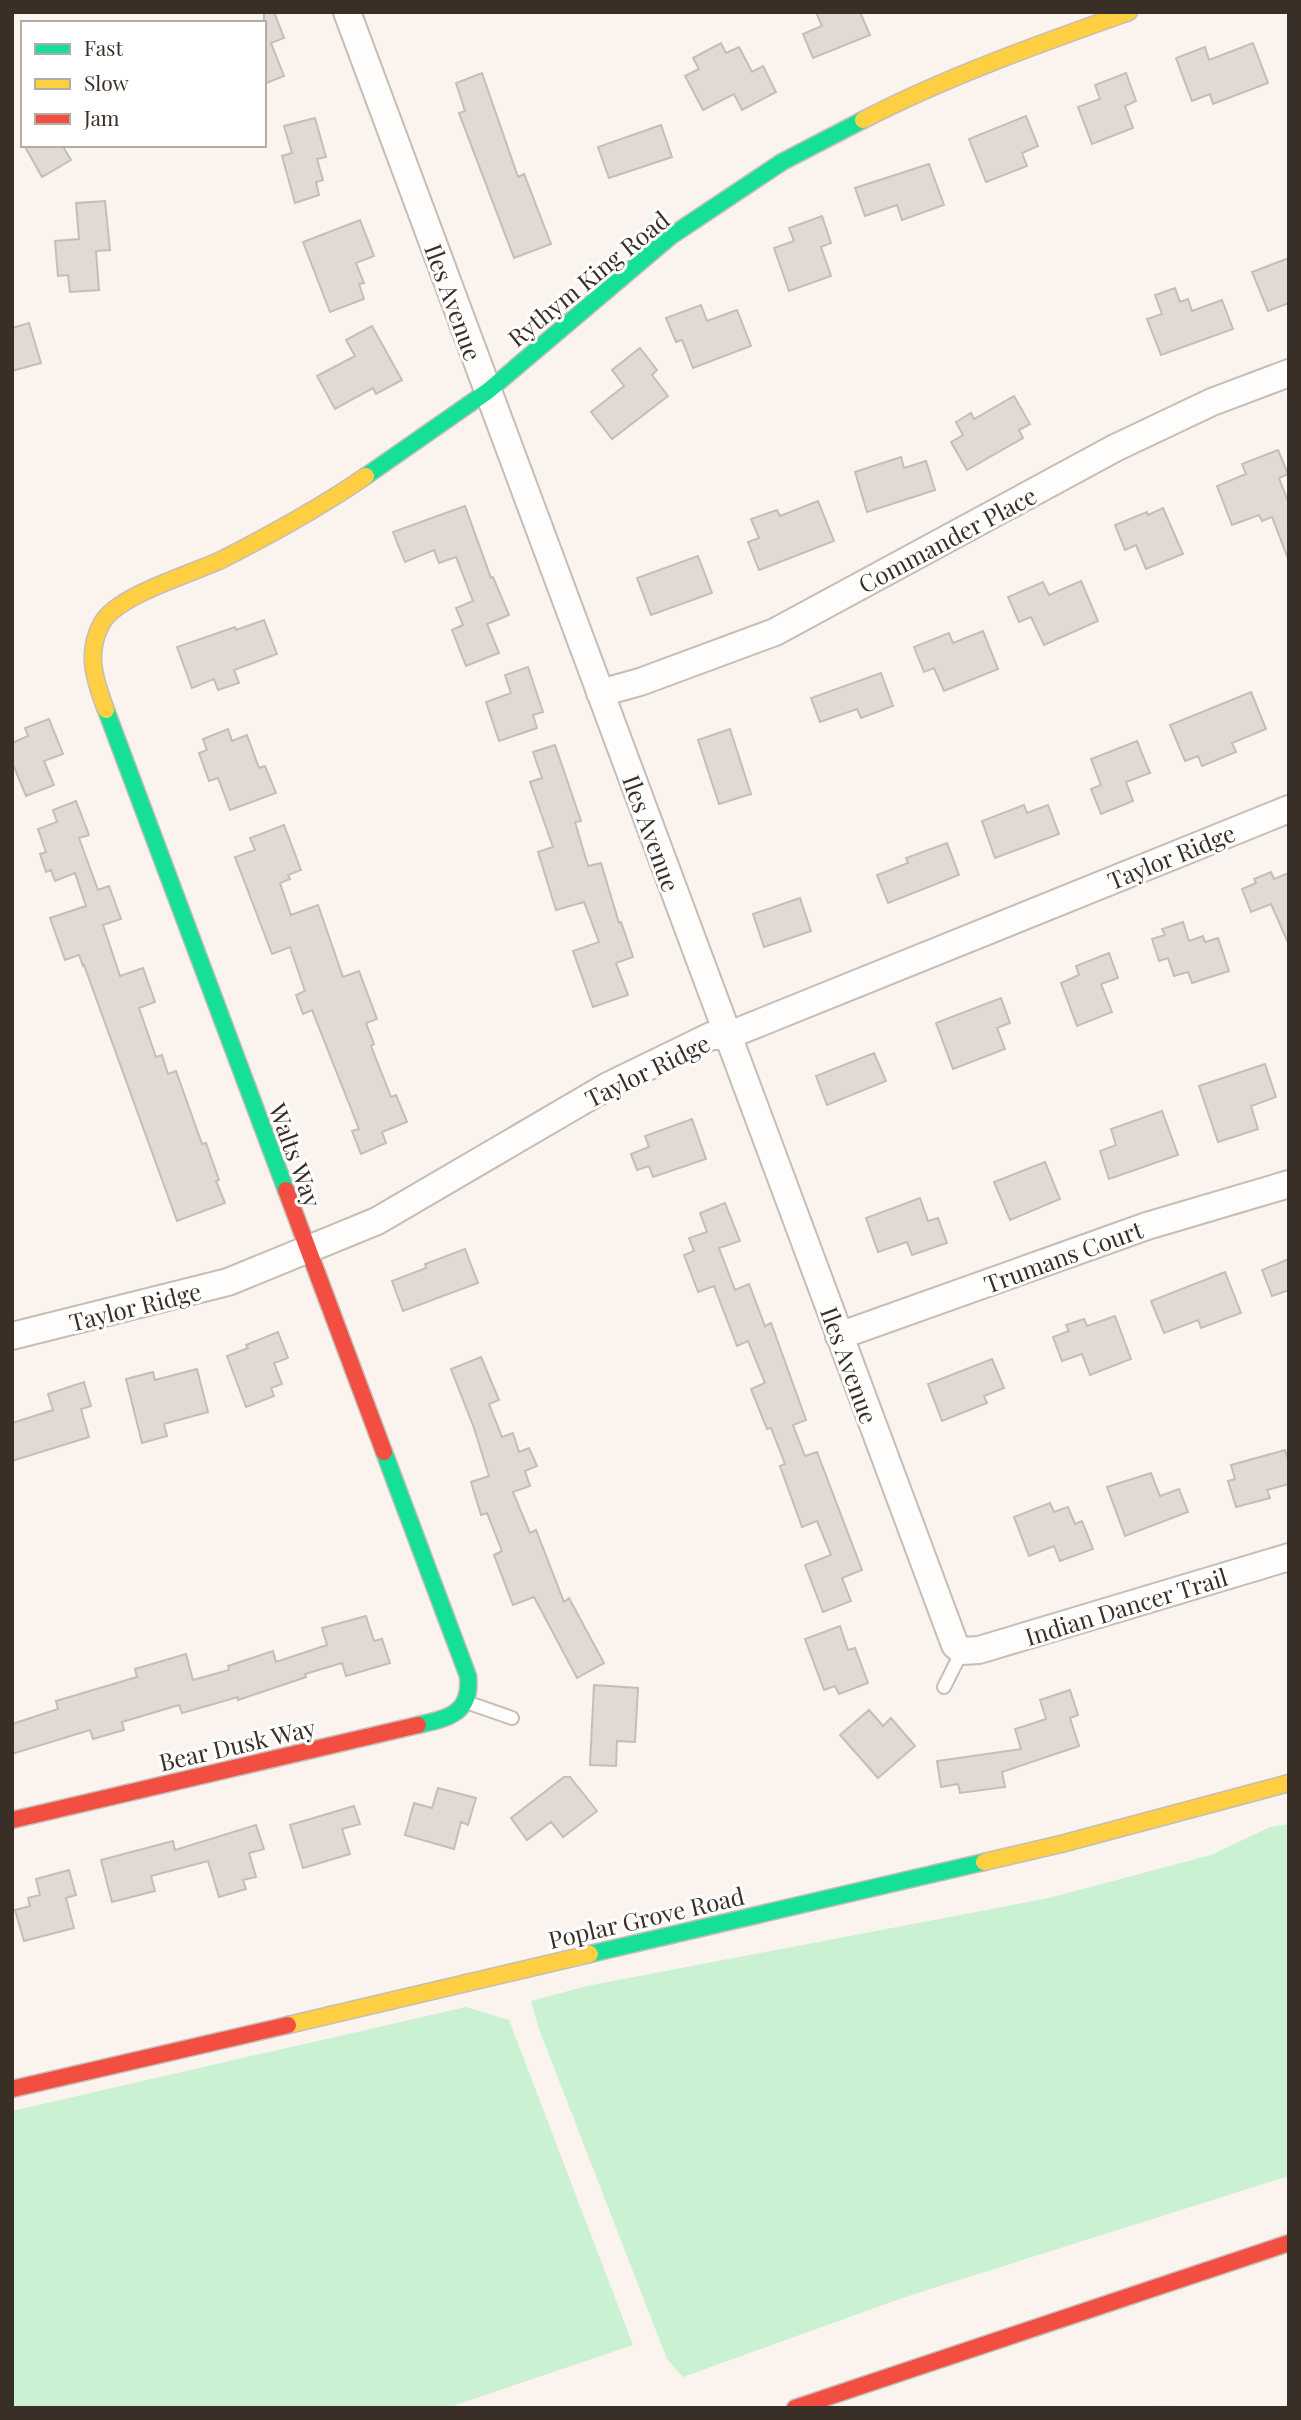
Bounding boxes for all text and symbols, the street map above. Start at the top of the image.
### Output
legend [21,21,266,147]
text: Fast [84,33,123,61]
text: Slow [84,68,129,96]
text: Jam [83,103,120,131]
street label: Rythym King Road [501,203,676,353]
street label: Iles Avenue [418,239,490,365]
street label: Commander Place [852,479,1042,599]
street label: Iles Avenue [616,770,688,896]
street label: Taylor Ridge [1102,816,1240,896]
street label: Taylor Ridge [579,1026,715,1114]
street label: Walts Way [262,1098,330,1211]
street label: Trumans Court [979,1212,1147,1300]
street label: Taylor Ridge [66,1274,204,1338]
street label: Iles Avenue [814,1302,886,1428]
street label: Indian Dancer Trail [1021,1560,1231,1652]
street label: Bear Dusk Way [156,1710,318,1778]
street label: Poplar Grove Road [545,1879,747,1955]

